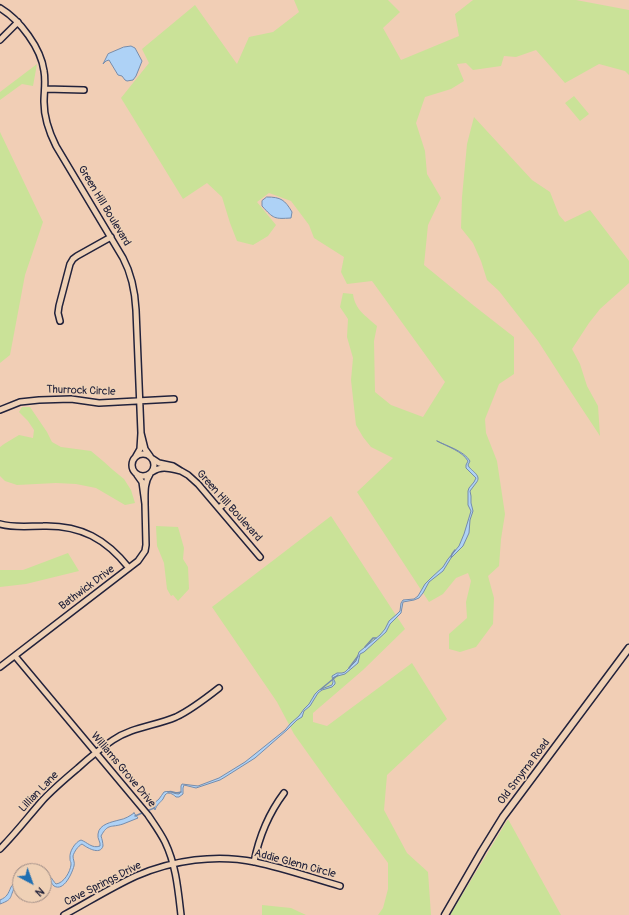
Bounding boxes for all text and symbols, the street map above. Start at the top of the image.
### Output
street label: Green Hill Boulevard [75,163,133,249]
street label: Thurrock Circle [46,383,116,399]
street label: Green Hill Boulevard [193,468,265,544]
street label: Bathwick Drive [57,563,117,613]
street label: Williams Grove Drive [88,730,158,810]
street label: Old Smyrna Road [495,737,553,807]
street label: Lillian Lane [16,769,62,815]
street label: Addie Glenn Circle [253,847,337,881]
street label: Cave Springs Drive [62,859,144,909]
north arrow [12,863,52,903]
text: N [32,884,47,899]

